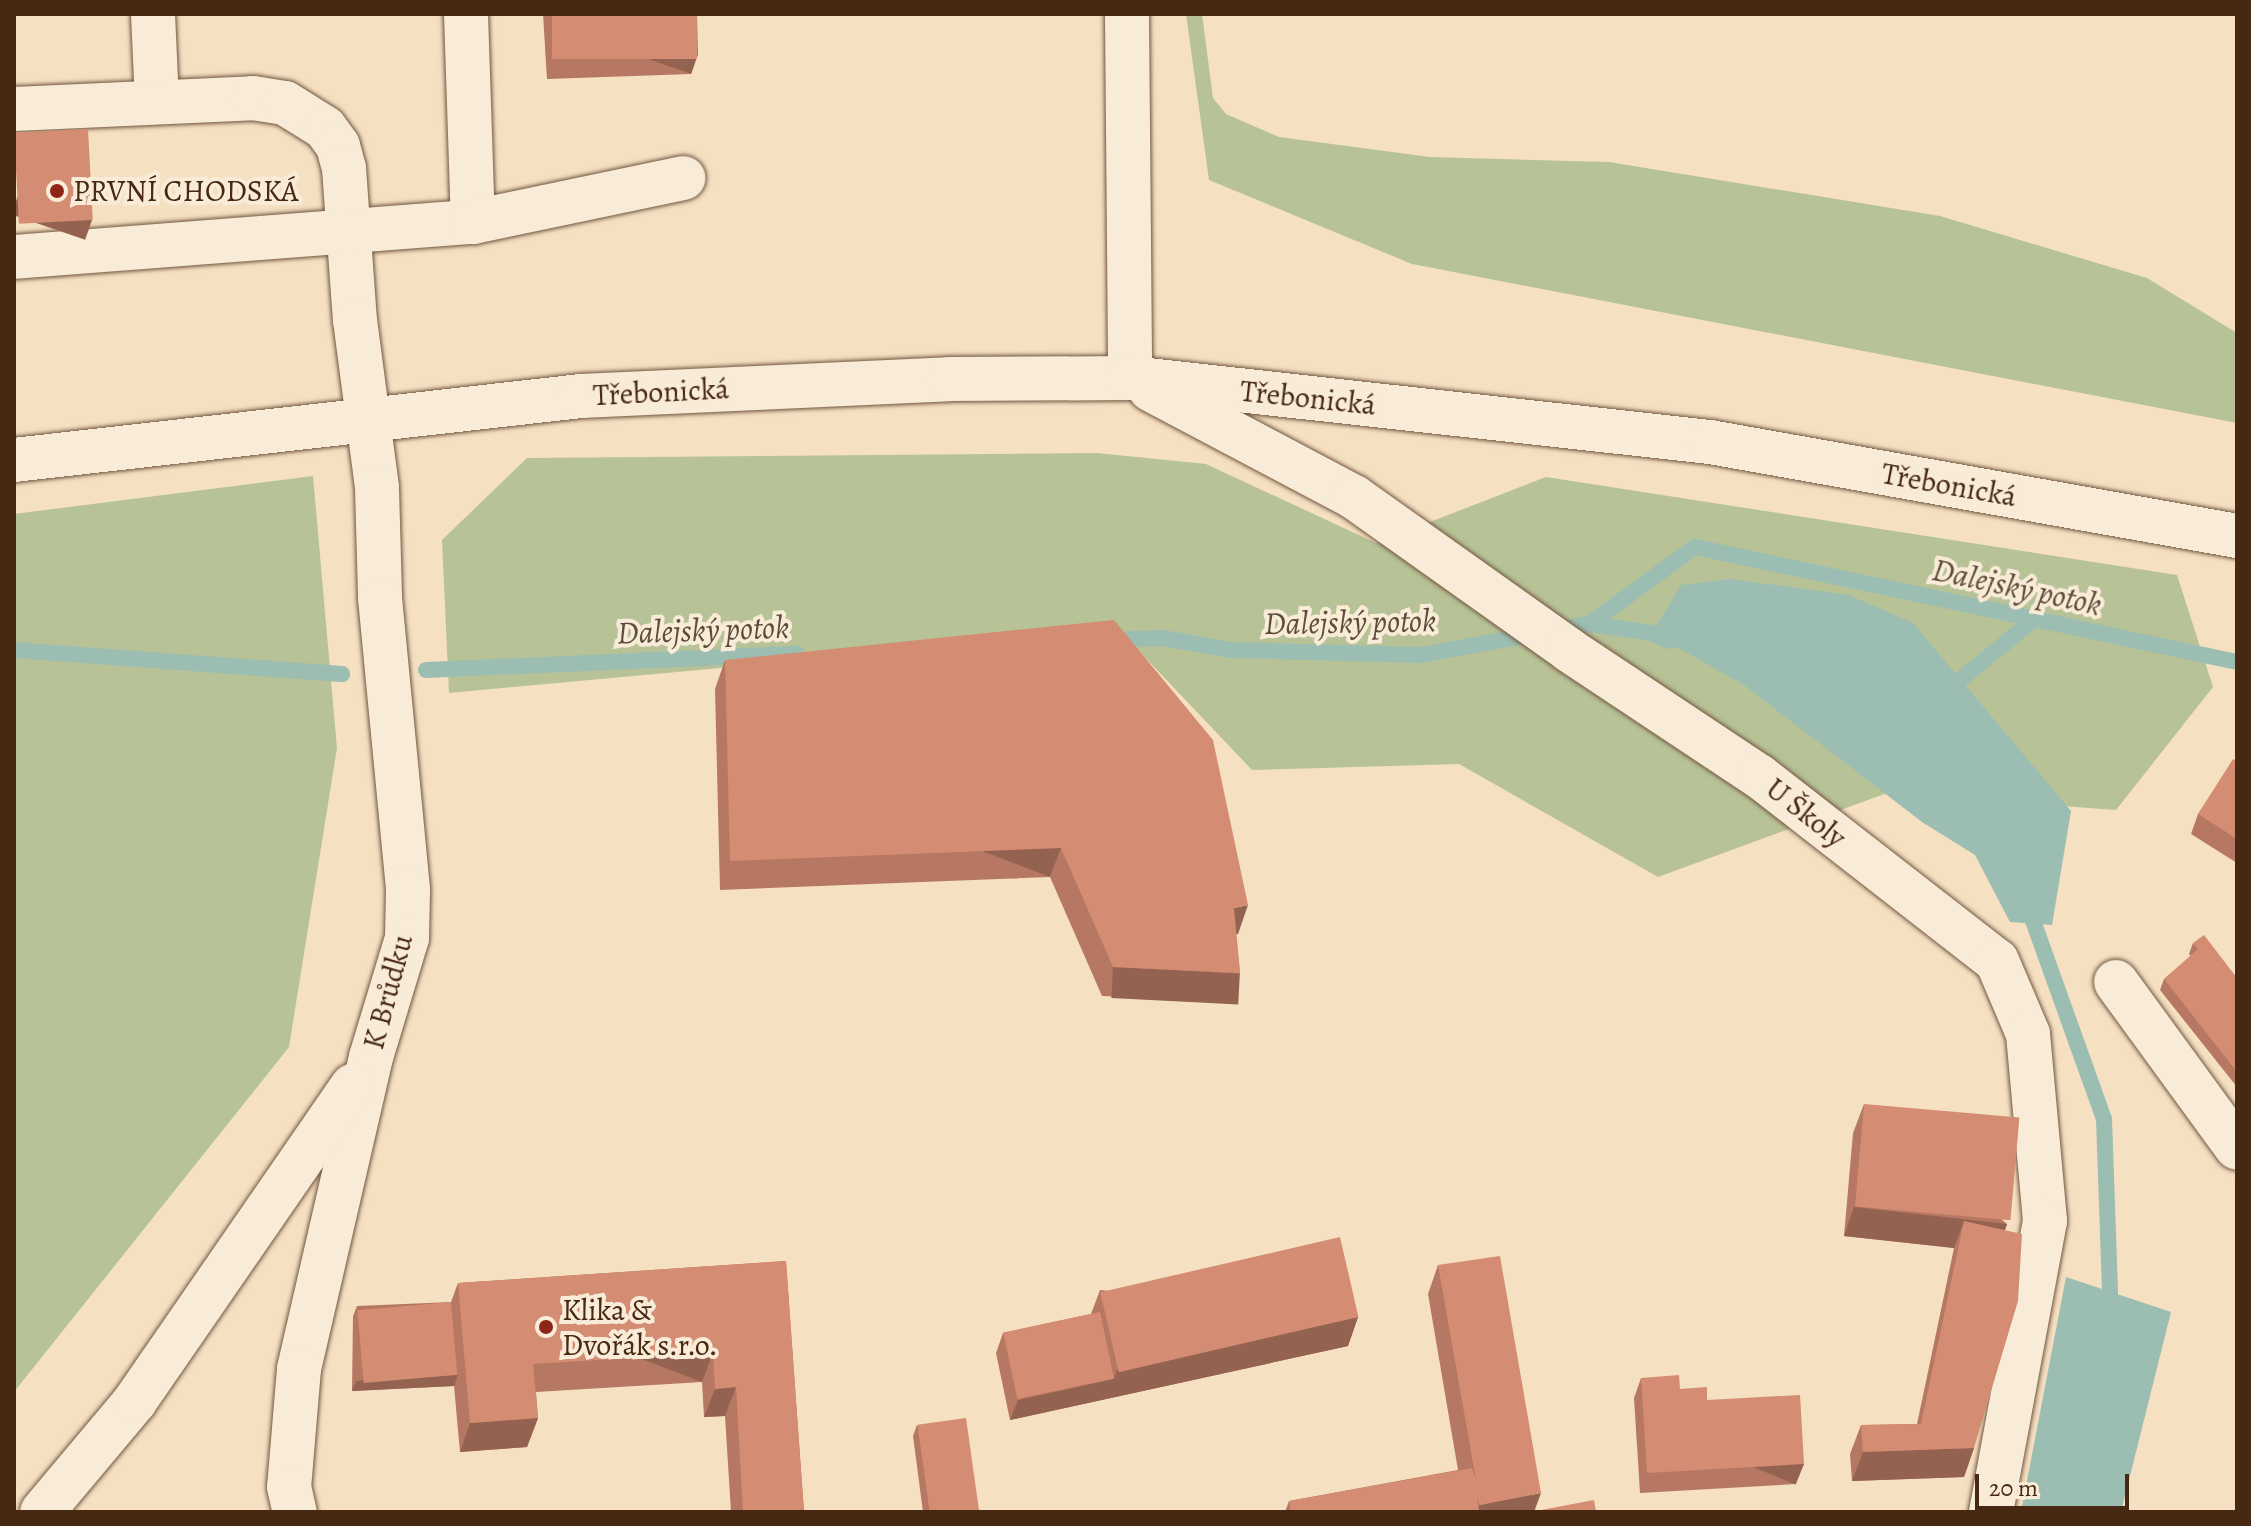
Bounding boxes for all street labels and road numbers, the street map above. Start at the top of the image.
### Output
street label: Třebonická [592,370,730,414]
street label: Třebonická [1238,373,1378,423]
street label: Třebonická [1879,455,2019,515]
street label: U Školy [1759,771,1853,855]
street label: K Brůdku [355,931,421,1053]

